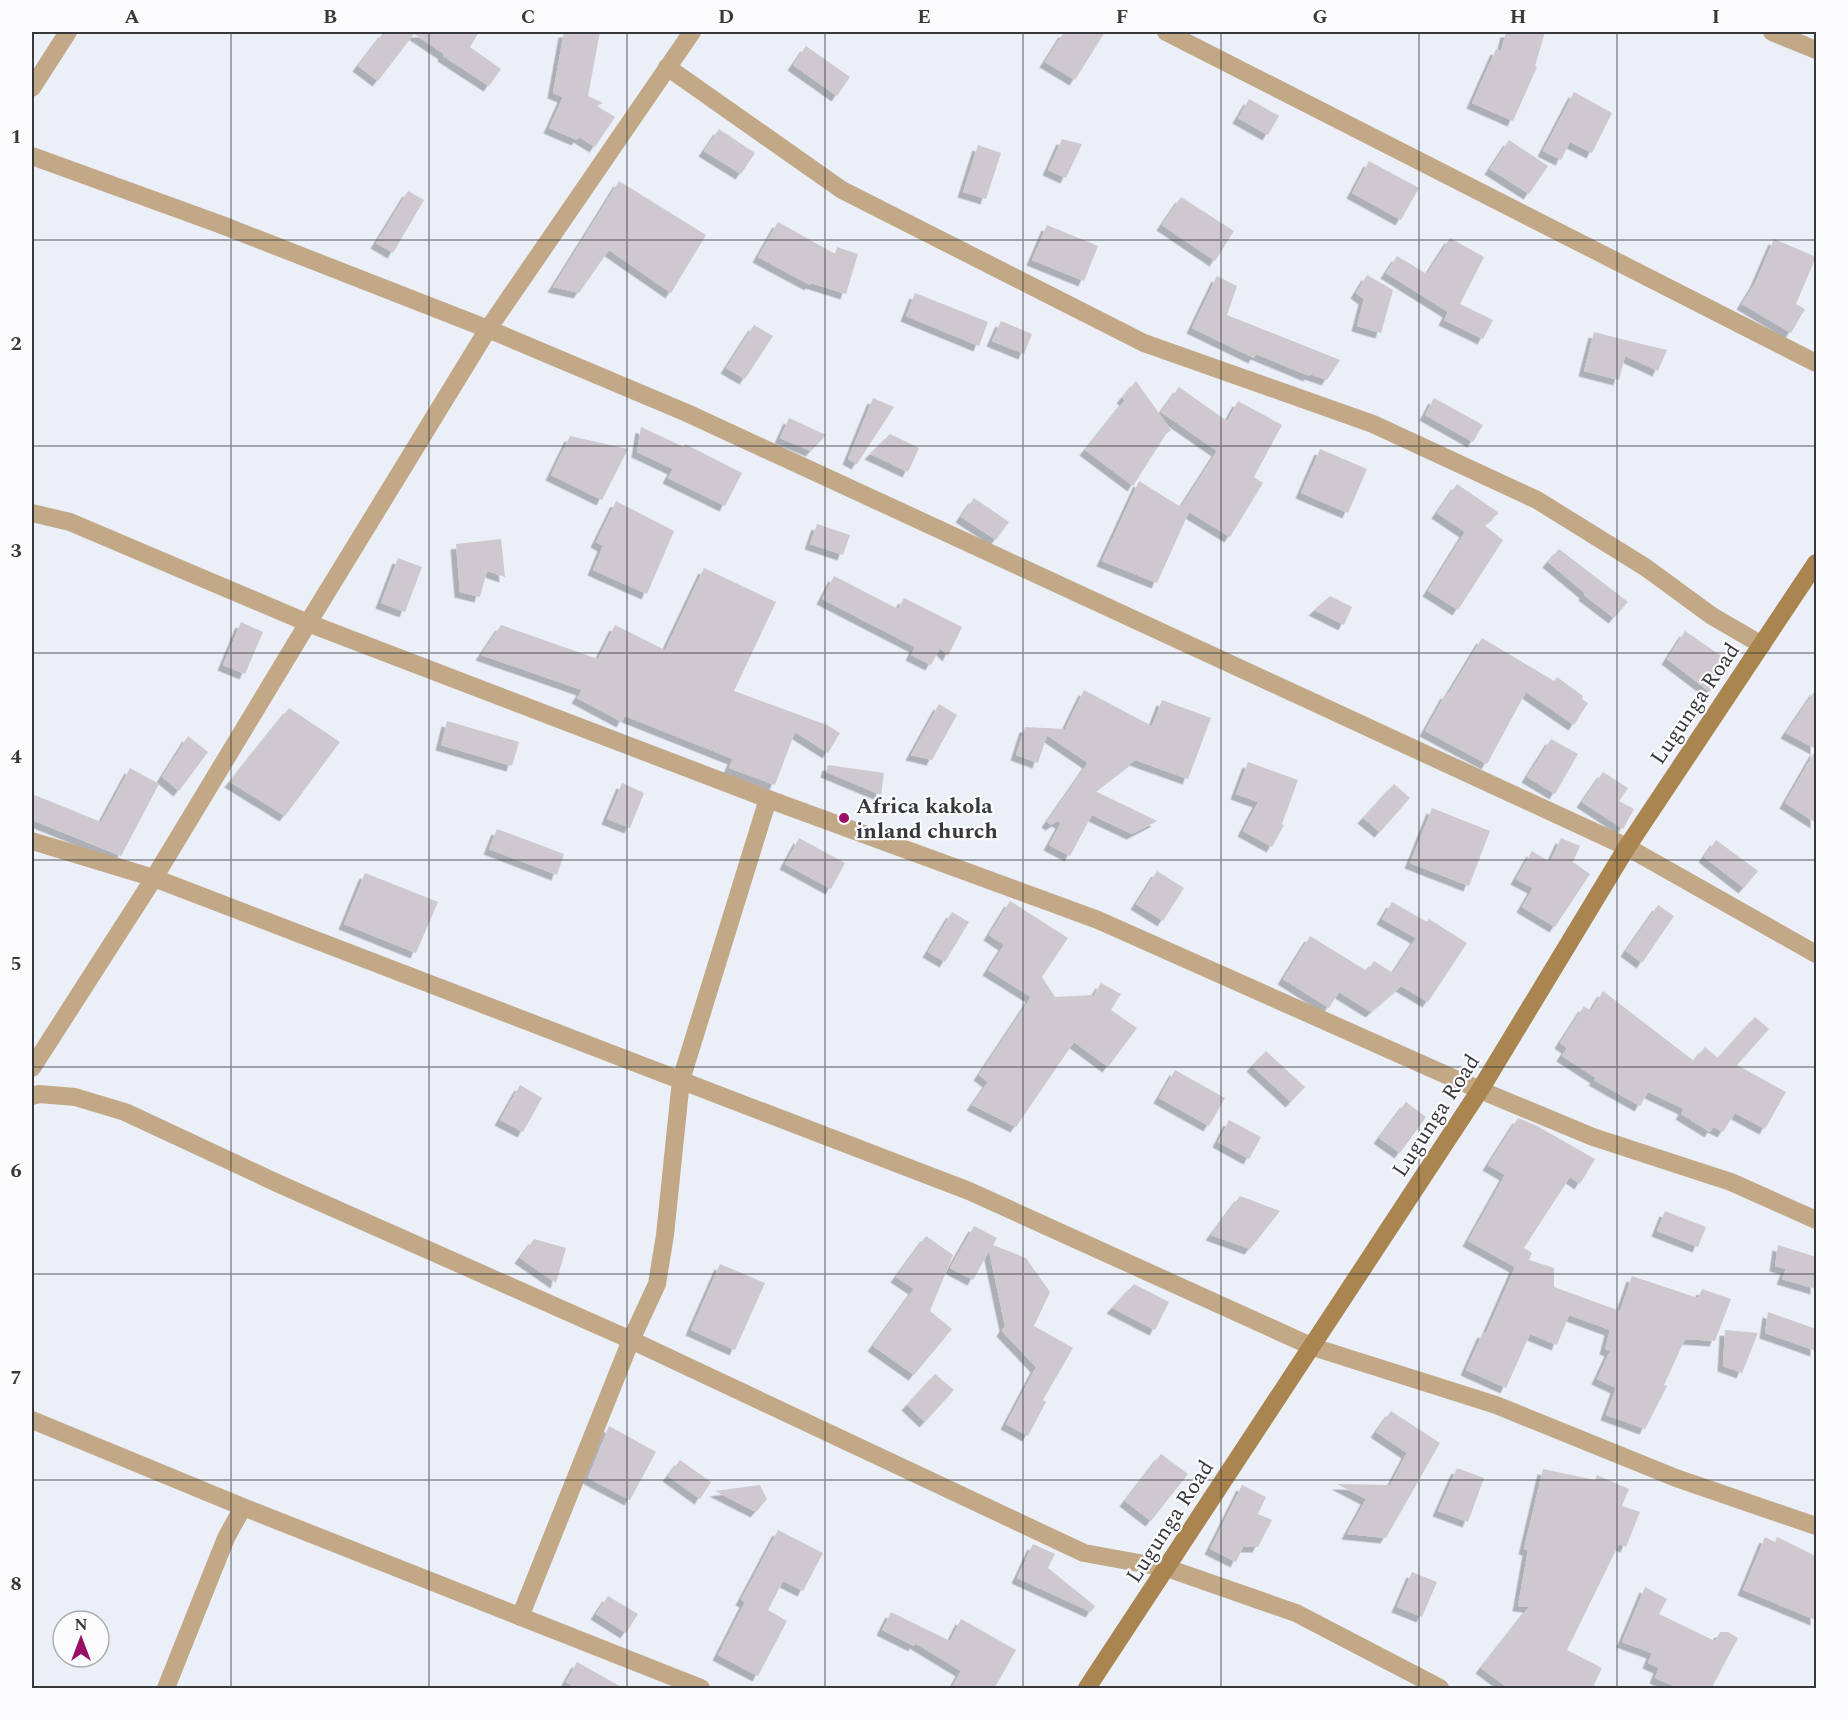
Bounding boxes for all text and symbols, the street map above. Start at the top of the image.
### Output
text: A [124,2,140,32]
text: B [323,2,337,32]
text: C [521,2,535,32]
text: D [718,2,734,32]
text: E [917,2,931,32]
text: F [1116,2,1128,32]
text: G [1312,2,1328,32]
text: H [1510,2,1526,32]
text: I [1712,2,1720,32]
text: 1 [10,122,22,152]
text: 2 [10,329,22,359]
text: 3 [10,536,22,566]
street label: Lugunga Road [1642,636,1748,771]
text: 4 [10,742,22,772]
place label: Africa kakola inland church [856,790,998,848]
marker: Africa kakola inland church [837,811,851,825]
text: 5 [10,949,22,979]
street label: Lugunga Road [1384,1048,1488,1184]
text: 6 [10,1156,22,1186]
text: 7 [10,1363,22,1393]
street label: Lugunga Road [1118,1454,1222,1590]
text: 8 [10,1569,22,1599]
north arrow [51,1609,111,1669]
text: N [74,1613,88,1637]

